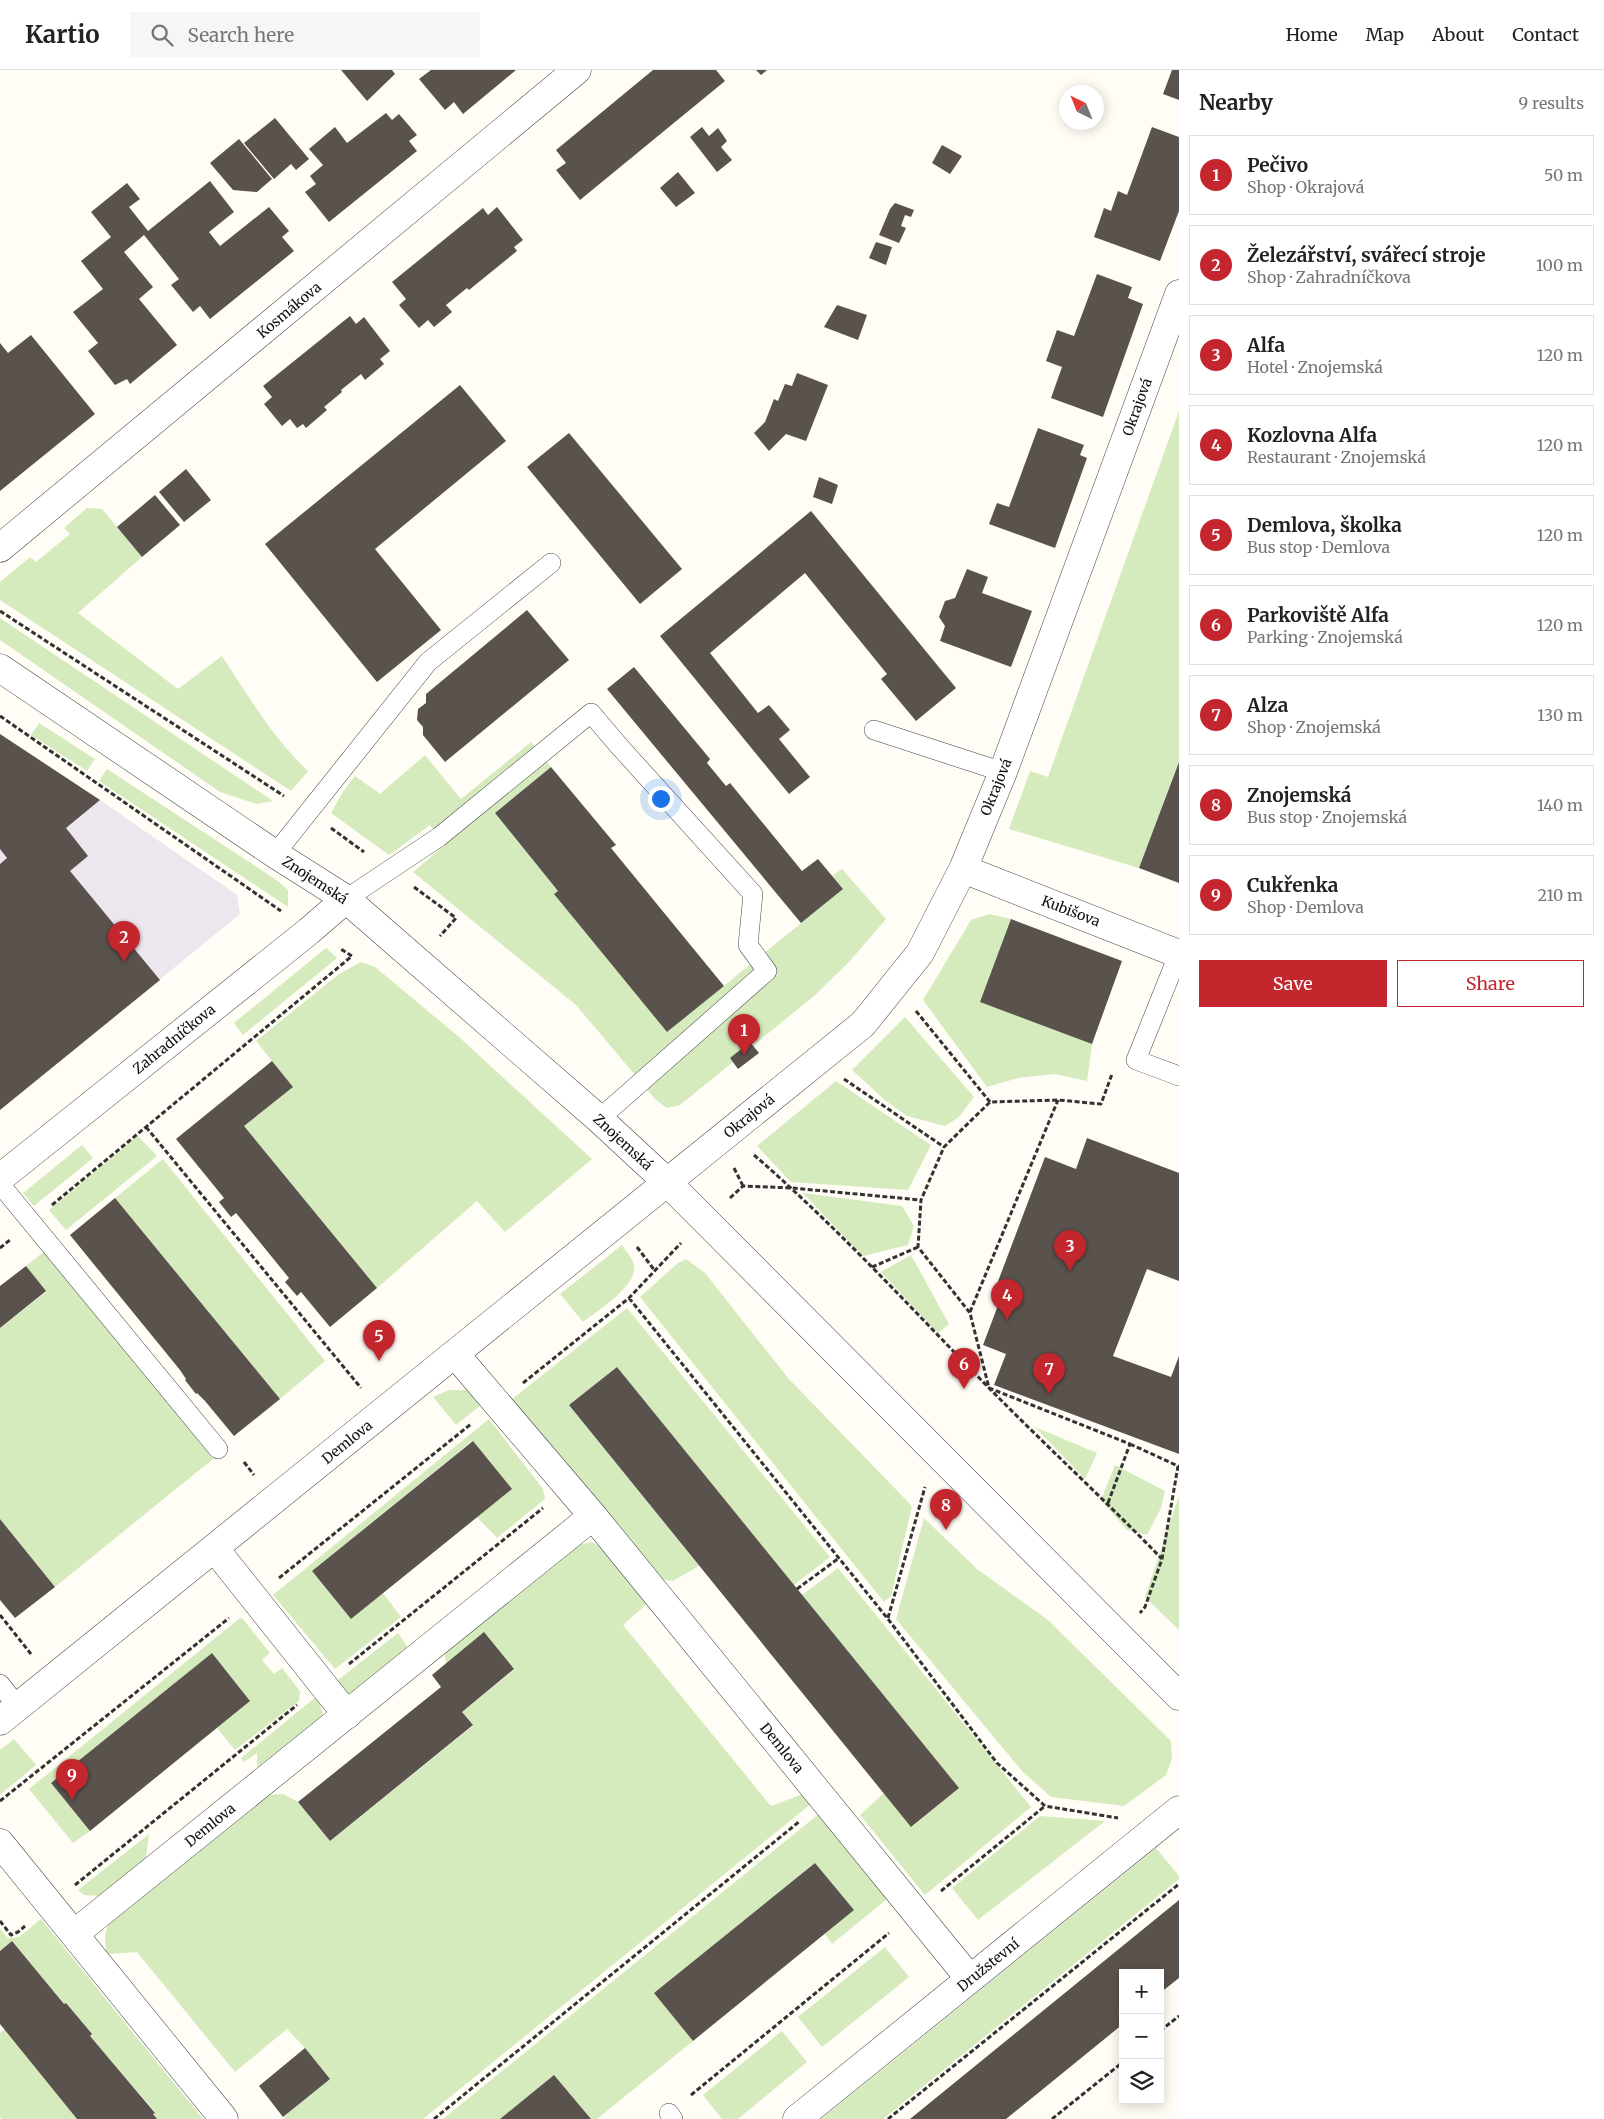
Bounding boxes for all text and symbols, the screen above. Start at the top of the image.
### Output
search box [130,12,480,57]
text: Kartio [25,19,100,50]
icon: search [148,21,176,49]
text: Search here [188,23,294,47]
text: Home [1286,23,1338,46]
text: Map [1366,23,1404,46]
text: About [1432,23,1484,46]
text: Contact [1512,23,1579,46]
north arrow [1059,85,1104,130]
text: Nearby [1199,89,1273,116]
text: 9 results [1519,93,1584,113]
text: Pečivo [1247,153,1308,177]
text: 1 [1212,165,1220,185]
text: 50 m [1544,165,1583,185]
text: Shop · Okrajová [1247,177,1364,197]
text: Železářství, svářecí stroje [1247,243,1486,267]
text: 2 [1211,255,1221,275]
text: 100 m [1536,255,1583,275]
text: Shop · Zahradníčkova [1247,267,1411,287]
street label: Kosmákova [253,278,325,342]
text: Alfa [1247,333,1285,357]
text: 3 [1211,345,1221,365]
text: 120 m [1537,345,1583,365]
text: Hotel · Znojemská [1247,357,1383,377]
street label: Okrajová [1118,375,1156,438]
text: Kozlovna Alfa [1247,423,1377,447]
text: 4 [1211,435,1221,455]
text: 120 m [1537,435,1583,455]
text: Restaurant · Znojemská [1247,447,1426,467]
text: Demlova, školka [1247,513,1402,537]
text: 5 [1211,525,1221,545]
text: 120 m [1537,525,1583,545]
text: Bus stop · Demlova [1247,537,1390,557]
text: Parkoviště Alfa [1247,603,1389,627]
text: 6 [1211,615,1221,635]
text: 120 m [1537,615,1583,635]
text: Parking · Znojemská [1247,627,1403,647]
text: Alza [1247,693,1288,717]
text: 7 [1211,705,1221,725]
text: 130 m [1537,705,1583,725]
text: Shop · Znojemská [1247,717,1381,737]
street label: Okrajová [976,755,1016,818]
text: Znojemská [1247,783,1351,807]
your location [648,786,674,812]
text: 8 [1211,795,1221,815]
text: 140 m [1537,795,1583,815]
text: Bus stop · Znojemská [1247,807,1407,827]
street label: Znojemská [279,852,352,908]
text: Cukřenka [1247,873,1338,897]
text: 9 [1211,885,1221,905]
text: 210 m [1538,885,1583,905]
street label: Kubišova [1039,892,1103,931]
text: Shop · Demlova [1247,897,1364,917]
pin: 2 [108,921,140,962]
button: Save [1199,960,1387,1007]
button: Share [1397,960,1584,1007]
street label: Zahradníčkova [129,1000,219,1078]
pin: 1 [728,1014,760,1055]
street label: Okrajová [720,1090,778,1142]
street label: Znojemská [590,1110,657,1174]
pin: 3 [1054,1230,1086,1271]
pin: 4 [991,1279,1023,1320]
pin: 5 [363,1320,395,1361]
pin: 6 [948,1348,980,1389]
pin: 7 [1033,1353,1065,1394]
street label: Demlova [318,1416,376,1468]
pin: 8 [930,1489,962,1530]
street label: Demlova [756,1719,808,1777]
pin: 9 [56,1759,88,1800]
street label: Demlova [181,1799,239,1851]
street label: Družstevní [953,1934,1023,1996]
map controls [1119,1969,1164,2104]
button: + [1119,1969,1164,2014]
button: − [1119,2014,1164,2059]
button: layers [1119,2059,1164,2104]

